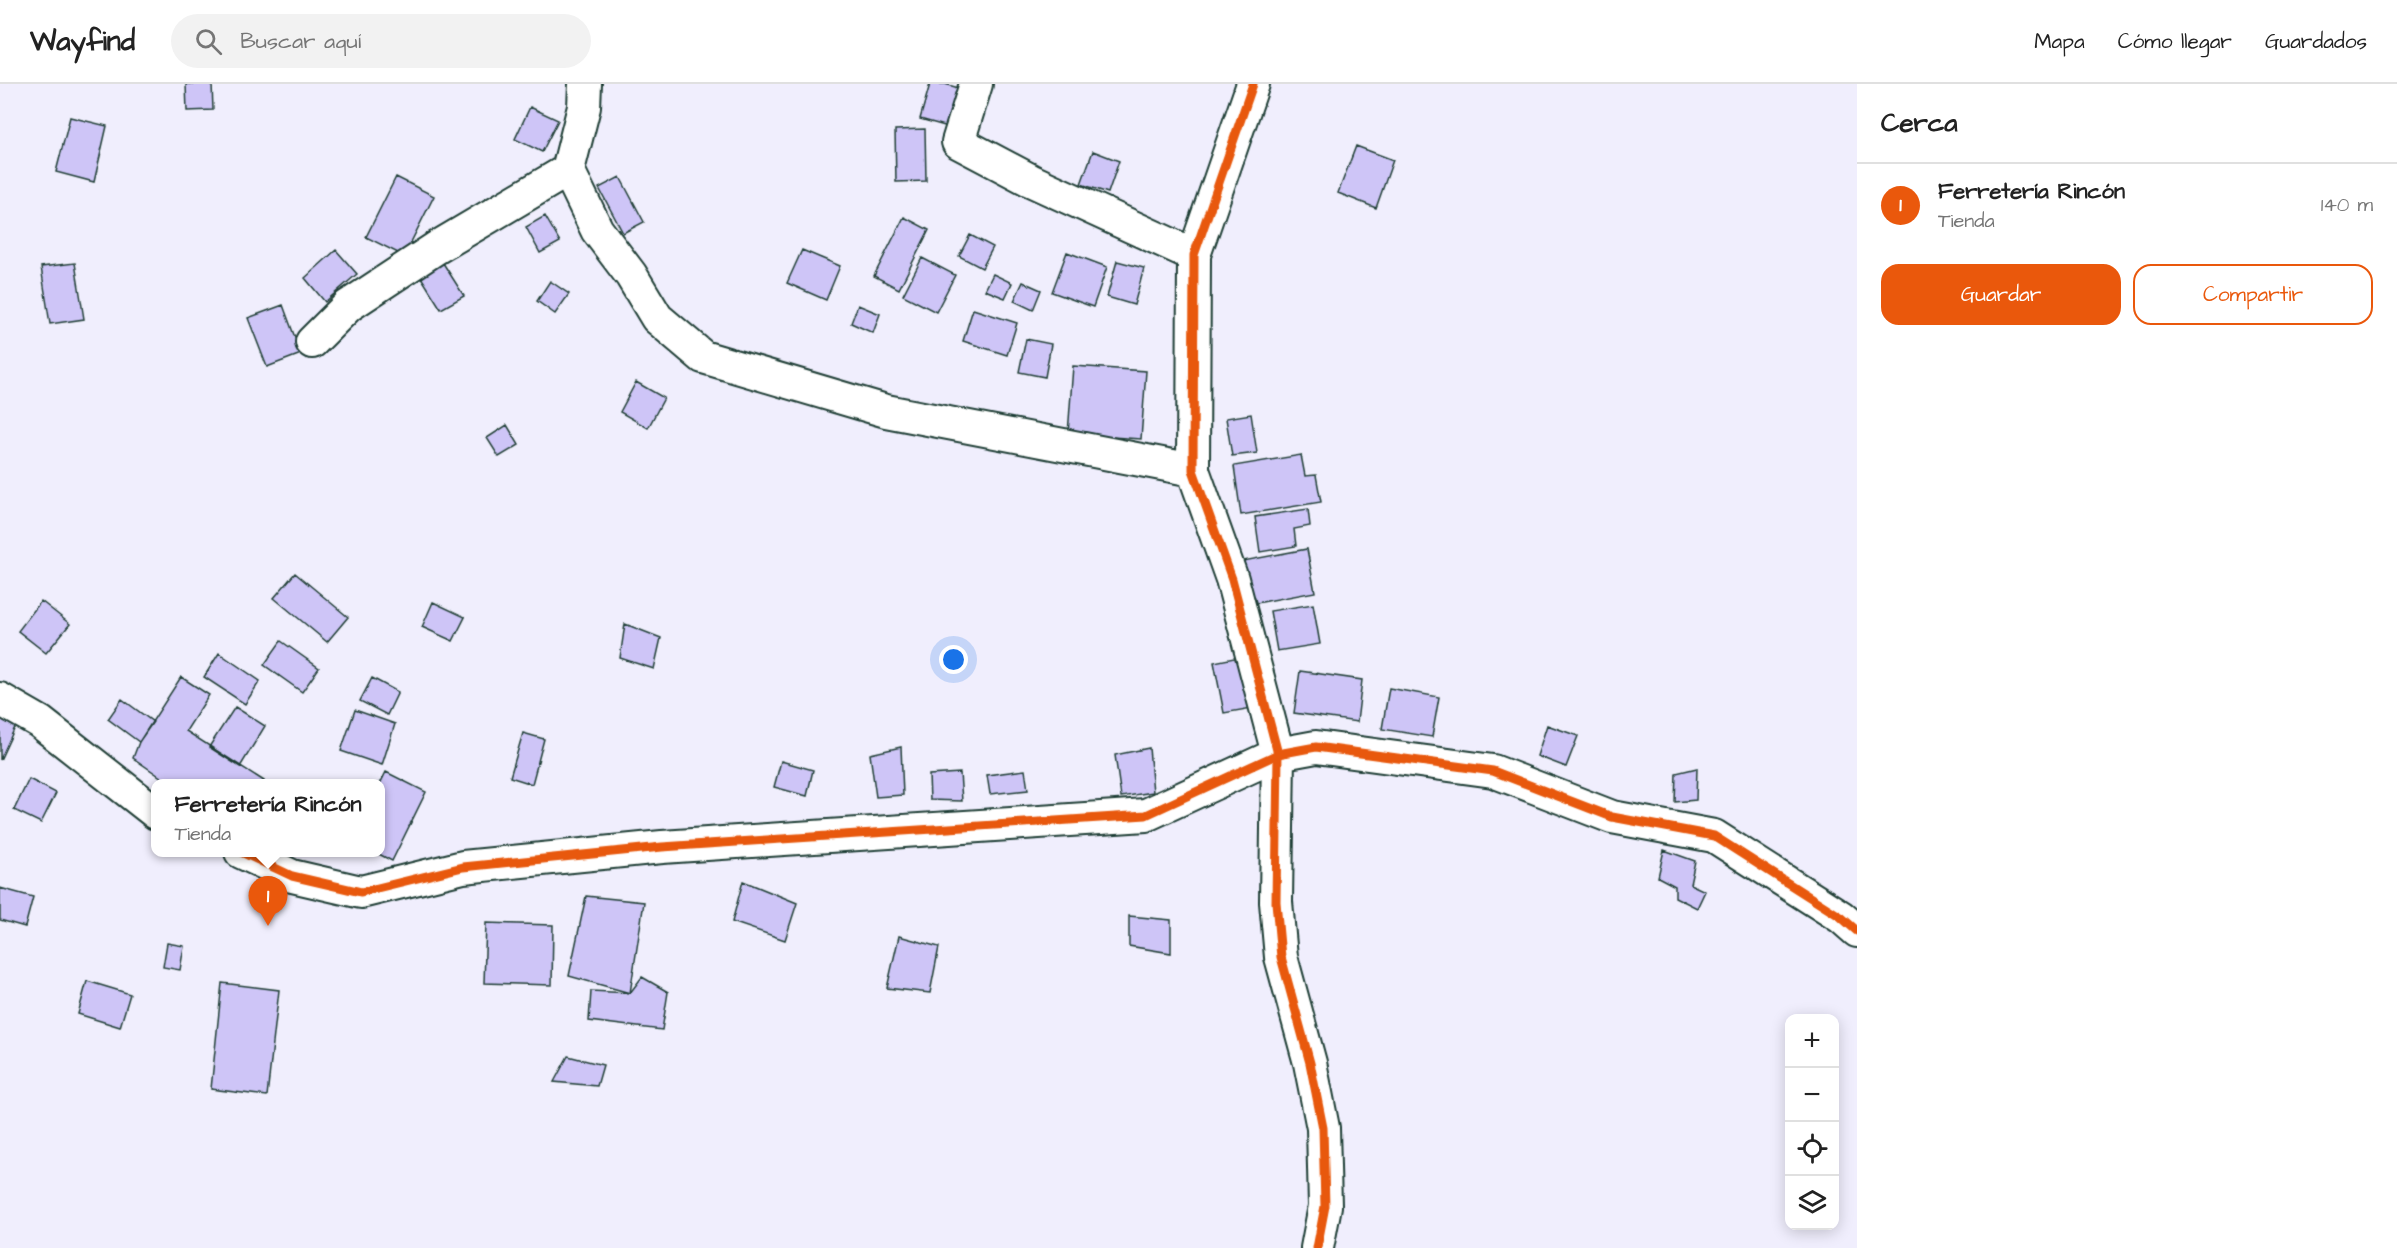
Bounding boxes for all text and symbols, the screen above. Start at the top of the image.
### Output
search box [171,14,591,68]
text: Wayfind [30,22,135,61]
icon: search [192,25,225,58]
text: Buscar aquí [240,26,361,57]
text: Mapa [2034,27,2085,56]
text: Cómo llegar [2118,27,2232,56]
text: Guardados [2265,27,2367,56]
text: Cerca [1881,105,1958,141]
text: Ferretería Rincón [1938,176,2125,207]
text: 1 [1899,191,1902,219]
text: 140 m [2321,191,2373,219]
text: Tienda [1938,207,1995,235]
button: Guardar [1881,264,2121,325]
button: Compartir [2133,264,2373,325]
your location [939,645,968,674]
popup [151,779,385,857]
text: Ferretería Rincón [175,789,361,820]
text: Tienda [175,820,231,848]
pin: 1 [248,876,288,926]
map controls [1785,1014,1839,1230]
button: + [1785,1014,1839,1068]
button: − [1785,1068,1839,1122]
button: locate [1785,1122,1839,1176]
button: layers [1785,1176,1839,1230]

